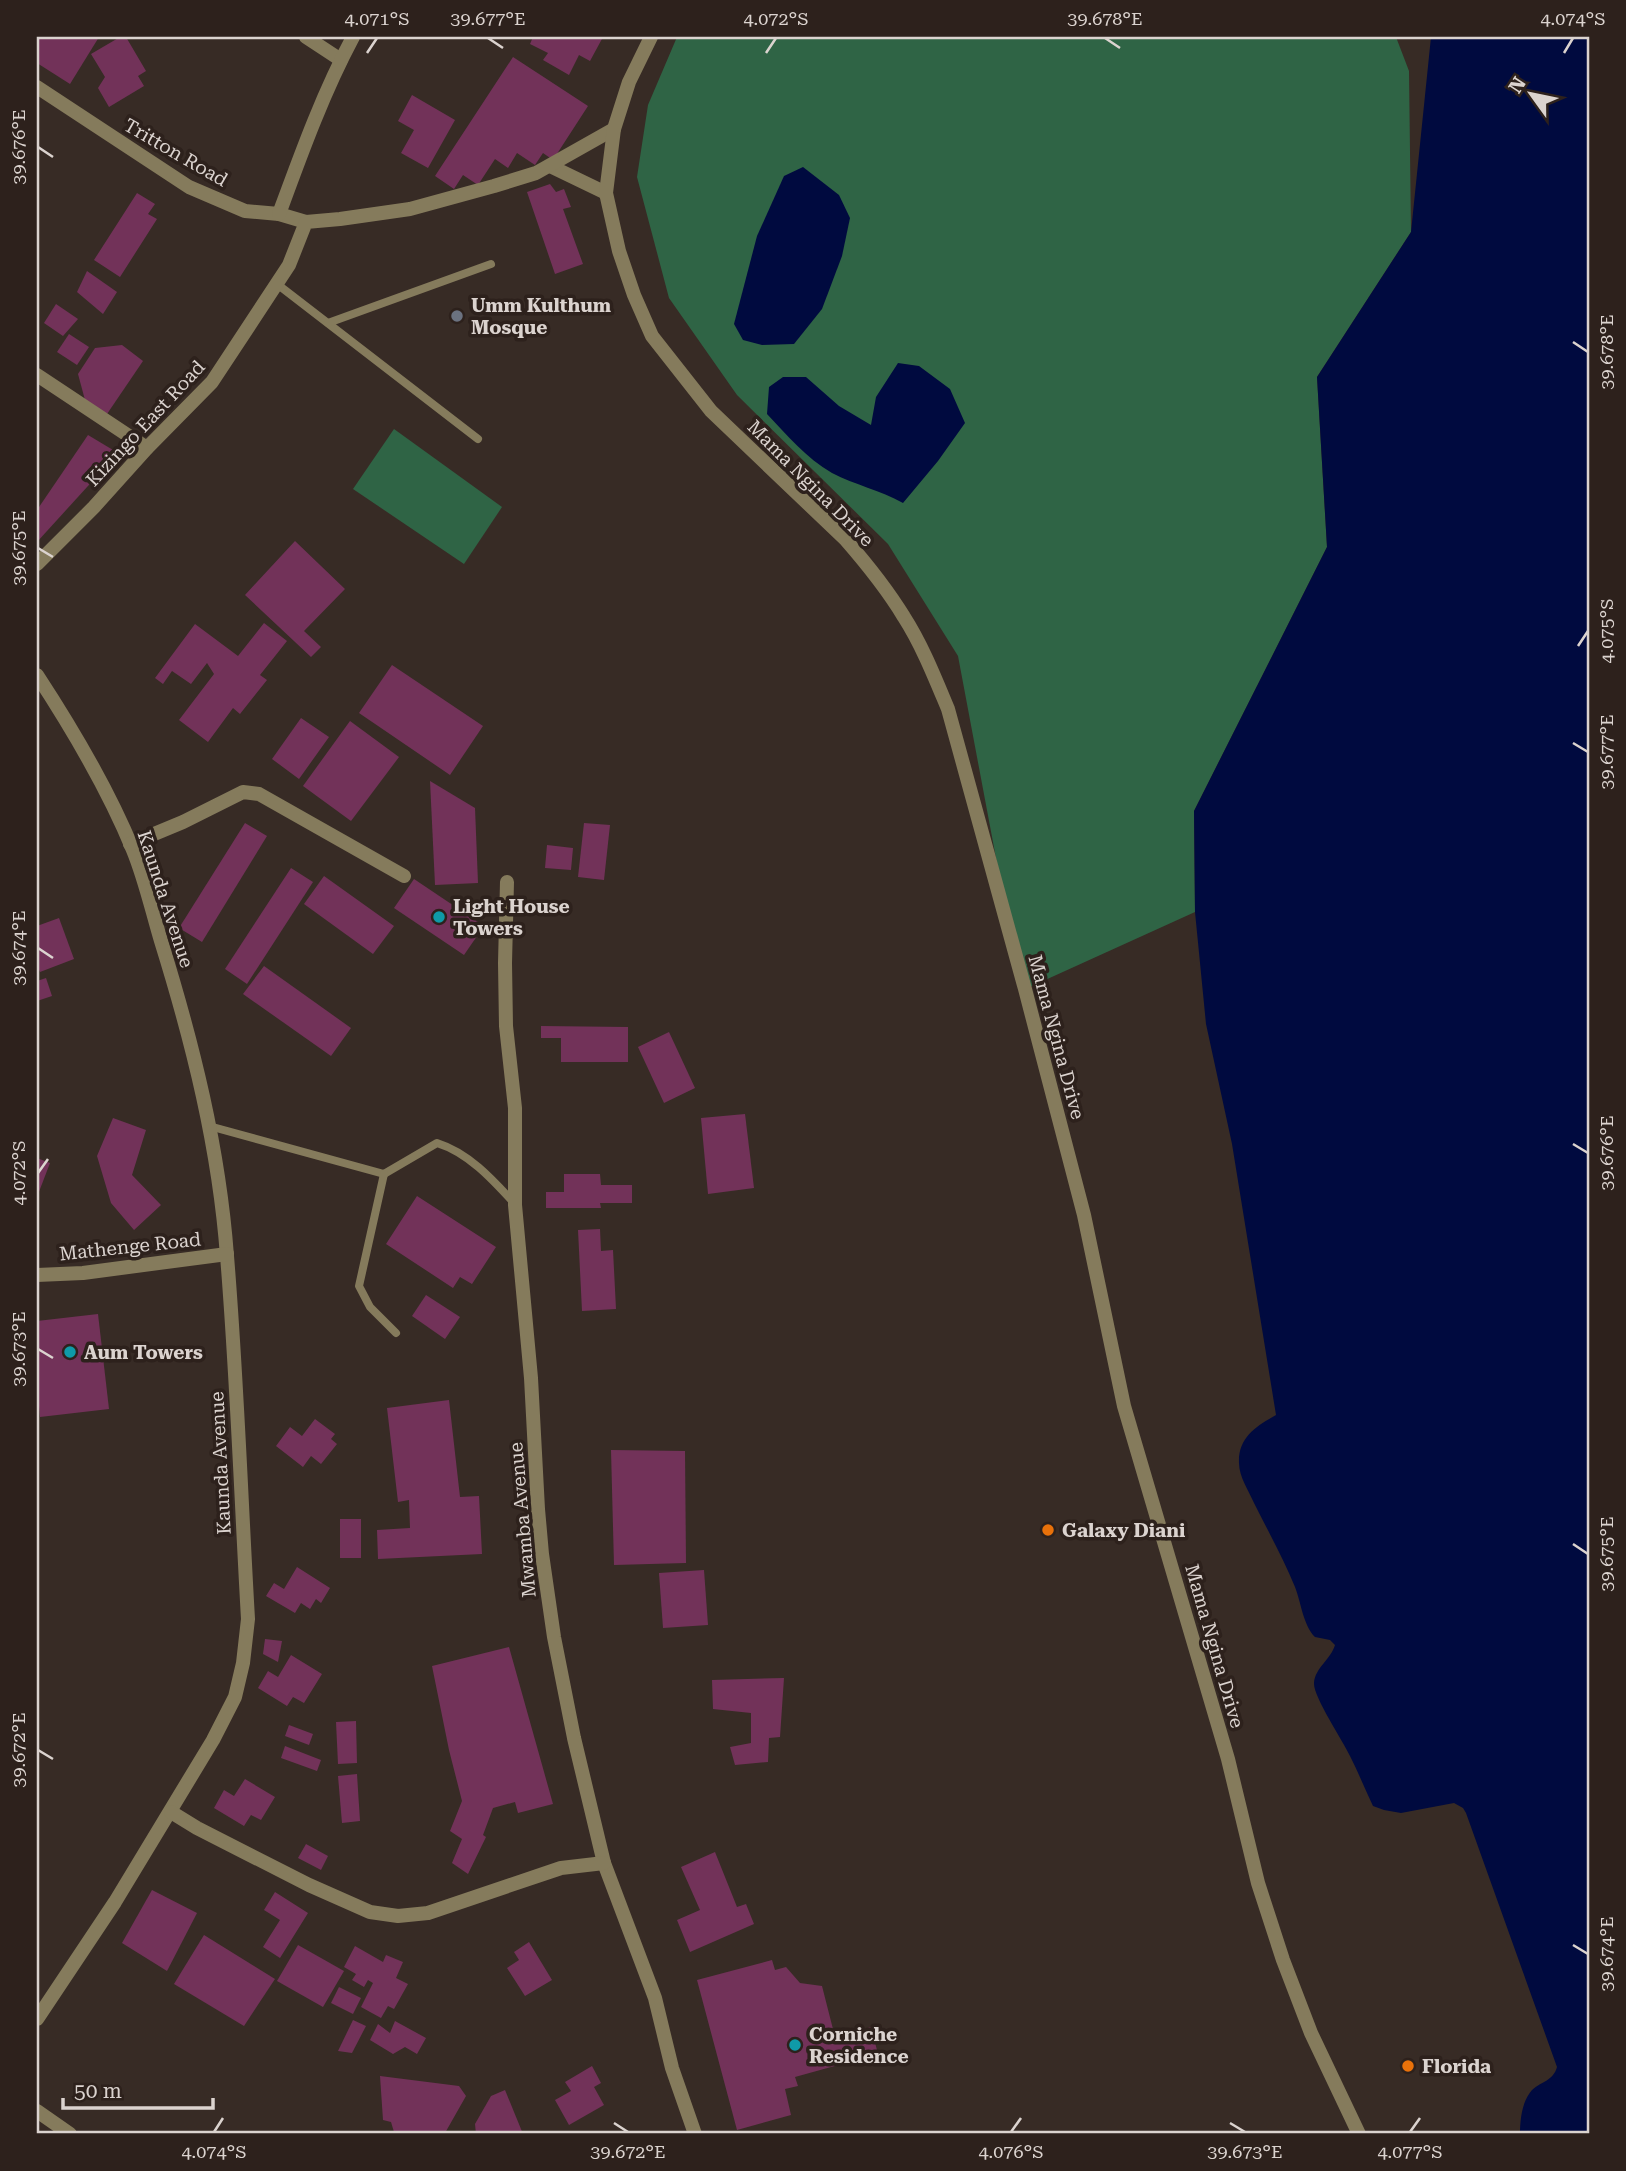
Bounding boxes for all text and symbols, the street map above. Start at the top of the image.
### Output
text: 4.071°S [345,8,409,29]
text: 39.677°E [450,8,526,29]
text: 4.072°S [744,8,808,29]
text: 39.678°E [1067,8,1143,29]
text: 4.074°S [1541,8,1605,29]
north arrow [1496,60,1566,130]
text: N [1504,72,1531,97]
text: 39.676°E [8,109,29,185]
street label: Tritton Road [120,113,232,191]
place label: Umm Kulthum Mosque [471,294,612,339]
marker: Umm Kulthum Mosque [449,308,465,324]
text: 39.678°E [1596,314,1617,390]
street label: Kizingo East Road [81,355,210,491]
street label: Mama Ngina Drive [743,415,879,551]
text: 39.675°E [8,510,29,586]
text: 4.075°S [1596,599,1617,663]
text: 39.677°E [1596,714,1617,790]
street label: Kaunda Avenue [132,827,199,971]
place label: Light House Towers [453,895,570,940]
marker: Light House Towers [431,909,447,925]
text: 39.674°E [8,910,29,986]
street label: Mama Ngina Drive [1023,952,1090,1122]
text: 39.676°E [1596,1115,1617,1191]
text: 4.072°S [8,1141,29,1205]
street label: Mathenge Road [58,1228,202,1265]
text: 39.673°E [8,1311,29,1387]
place label: Aum Towers [84,1341,203,1364]
marker: Aum Towers [62,1344,78,1360]
street label: Kaunda Avenue [205,1391,236,1535]
street label: Mwamba Avenue [504,1441,541,1599]
text: 39.675°E [1596,1516,1617,1592]
place label: Galaxy Diani [1062,1519,1185,1542]
marker: Galaxy Diani [1040,1522,1056,1538]
street label: Mama Ngina Drive [1180,1562,1249,1731]
text: 39.672°E [8,1712,29,1788]
text: 39.674°E [1596,1916,1617,1992]
place label: Corniche Residence [809,2023,909,2068]
marker: Corniche Residence [787,2037,803,2053]
place label: Florida [1422,2055,1491,2078]
marker: Florida [1400,2058,1416,2074]
scale bar [63,2066,214,2110]
text: 50 m [74,2079,122,2103]
text: 4.074°S [182,2141,246,2162]
text: 39.672°E [590,2141,666,2162]
text: 4.076°S [979,2141,1043,2162]
text: 39.673°E [1207,2141,1283,2162]
text: 4.077°S [1378,2141,1442,2162]

